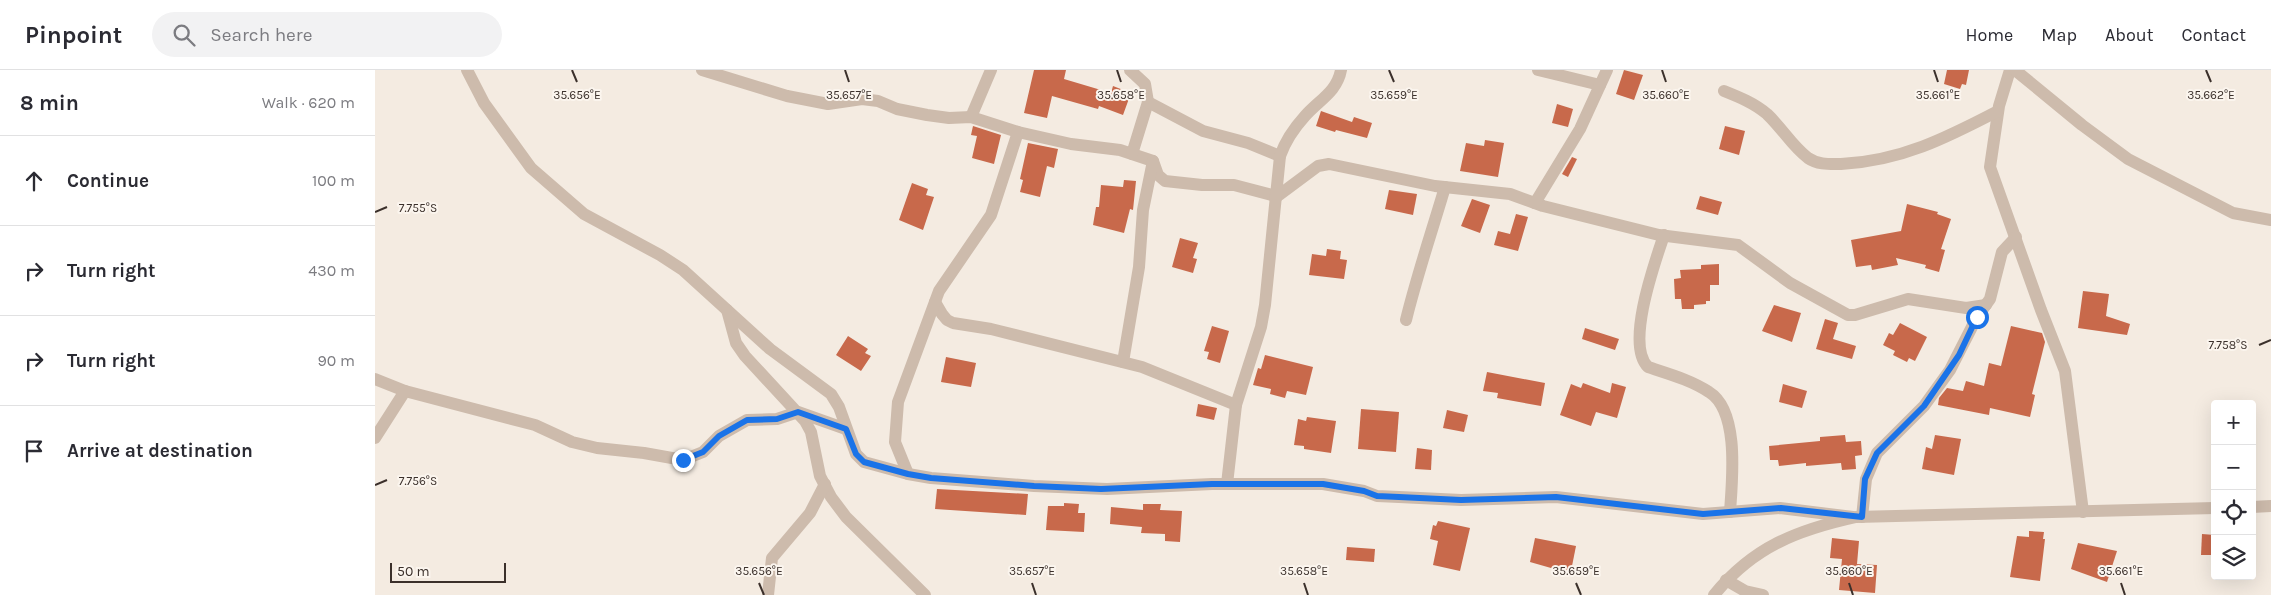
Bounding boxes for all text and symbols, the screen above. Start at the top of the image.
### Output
search box [152,12,502,57]
text: Pinpoint [25,21,122,49]
icon: search [170,21,198,49]
text: Search here [210,24,312,46]
text: Home [1965,24,2013,46]
text: Map [2041,24,2077,46]
text: About [2105,24,2154,46]
text: Contact [2182,24,2246,46]
text: 35.656°E [553,88,601,102]
text: 35.657°E [826,88,872,102]
text: 35.658°E [1097,88,1145,102]
text: 35.659°E [1370,88,1418,102]
text: 35.660°E [1642,88,1690,102]
text: 35.661°E [1916,88,1960,102]
text: 35.662°E [2187,88,2235,102]
text: 8 min [20,91,79,115]
text: Walk · 620 m [262,93,355,112]
icon: ahead [20,167,48,195]
text: Continue [67,170,149,192]
text: 100 m [312,171,355,190]
text: 7.755°S [399,201,437,215]
icon: right [20,257,48,285]
text: Turn right [67,260,156,282]
text: 430 m [308,261,355,280]
route start [1966,306,1989,329]
text: 7.758°S [2209,338,2247,352]
icon: right [20,347,48,375]
text: Turn right [67,350,156,372]
text: 90 m [317,351,355,370]
map controls [2211,400,2256,580]
button: + [2211,400,2256,445]
icon: arrive [20,437,48,465]
text: Arrive at destination [67,440,253,462]
button: − [2211,445,2256,490]
route end [672,449,695,472]
text: 7.756°S [399,474,437,488]
button: locate [2211,490,2256,535]
button: layers [2211,535,2256,580]
scale bar [390,560,506,583]
text: 50 m [397,563,430,580]
text: 35.656°E [735,564,783,578]
text: 35.657°E [1009,564,1055,578]
text: 35.658°E [1280,564,1328,578]
text: 35.659°E [1552,564,1600,578]
text: 35.660°E [1825,564,1873,578]
text: 35.661°E [2099,564,2143,578]

